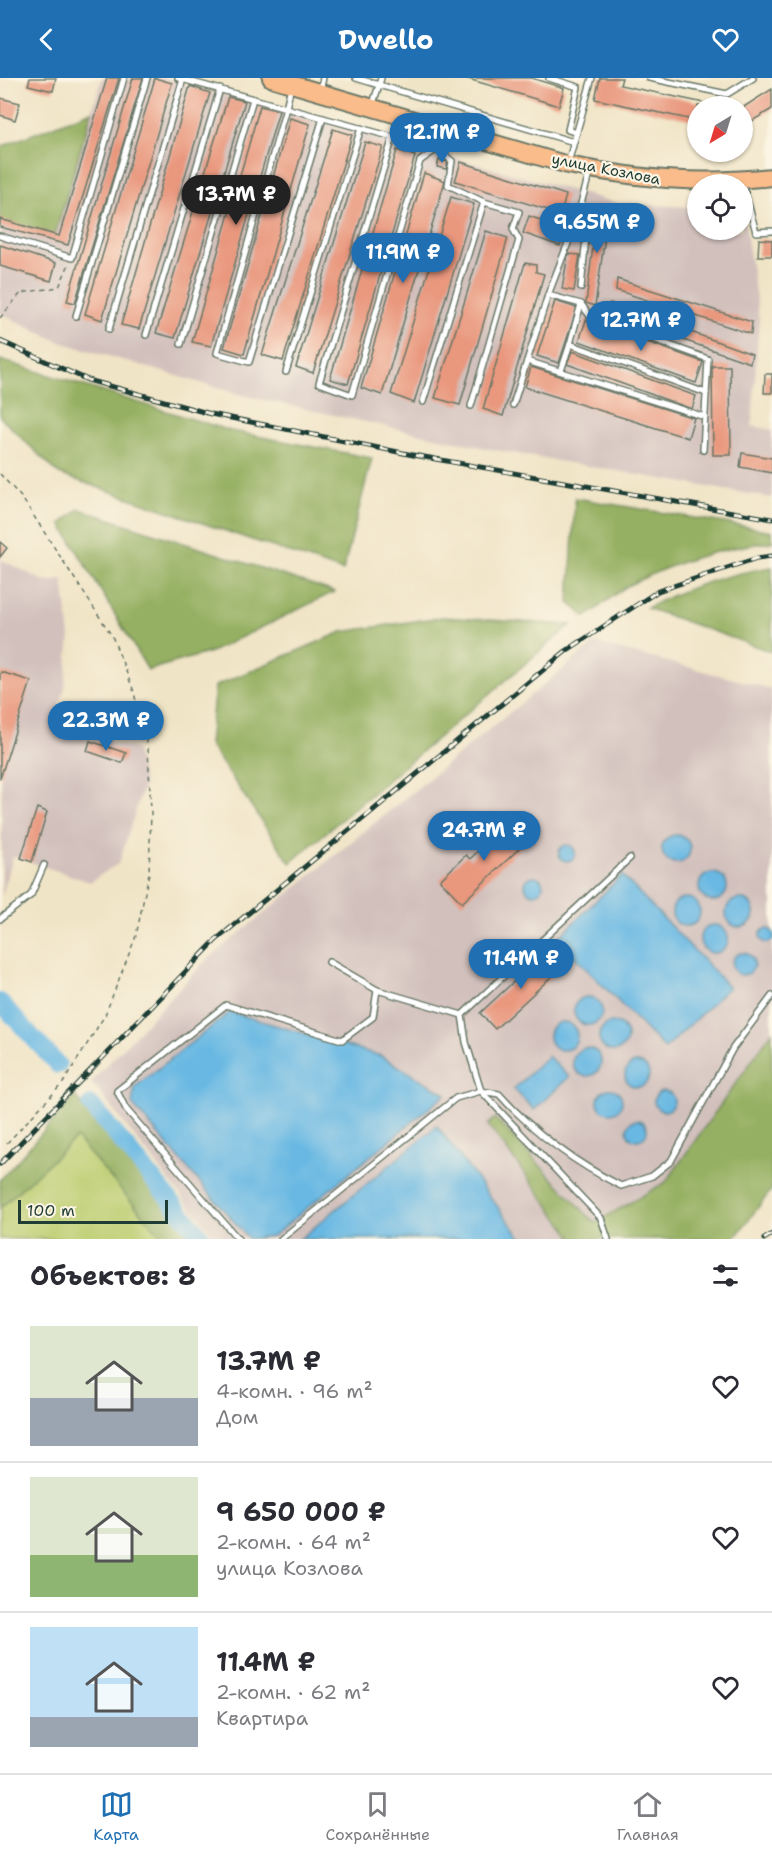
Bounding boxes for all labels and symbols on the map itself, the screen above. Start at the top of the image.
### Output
north arrow [687,96,753,162]
pin: 12.1M ₽ [387,113,497,164]
street label: улица Козлова [550,149,663,189]
pin: 13.7M ₽ [181,175,291,226]
pin: 9.65M ₽ [542,203,652,254]
pin: 11.9M ₽ [348,233,458,284]
pin: 12.7M ₽ [586,301,696,352]
pin: 22.3M ₽ [51,701,161,752]
pin: 24.7M ₽ [429,811,539,862]
pin: 11.4M ₽ [466,939,576,990]
scale bar [18,1197,168,1224]

